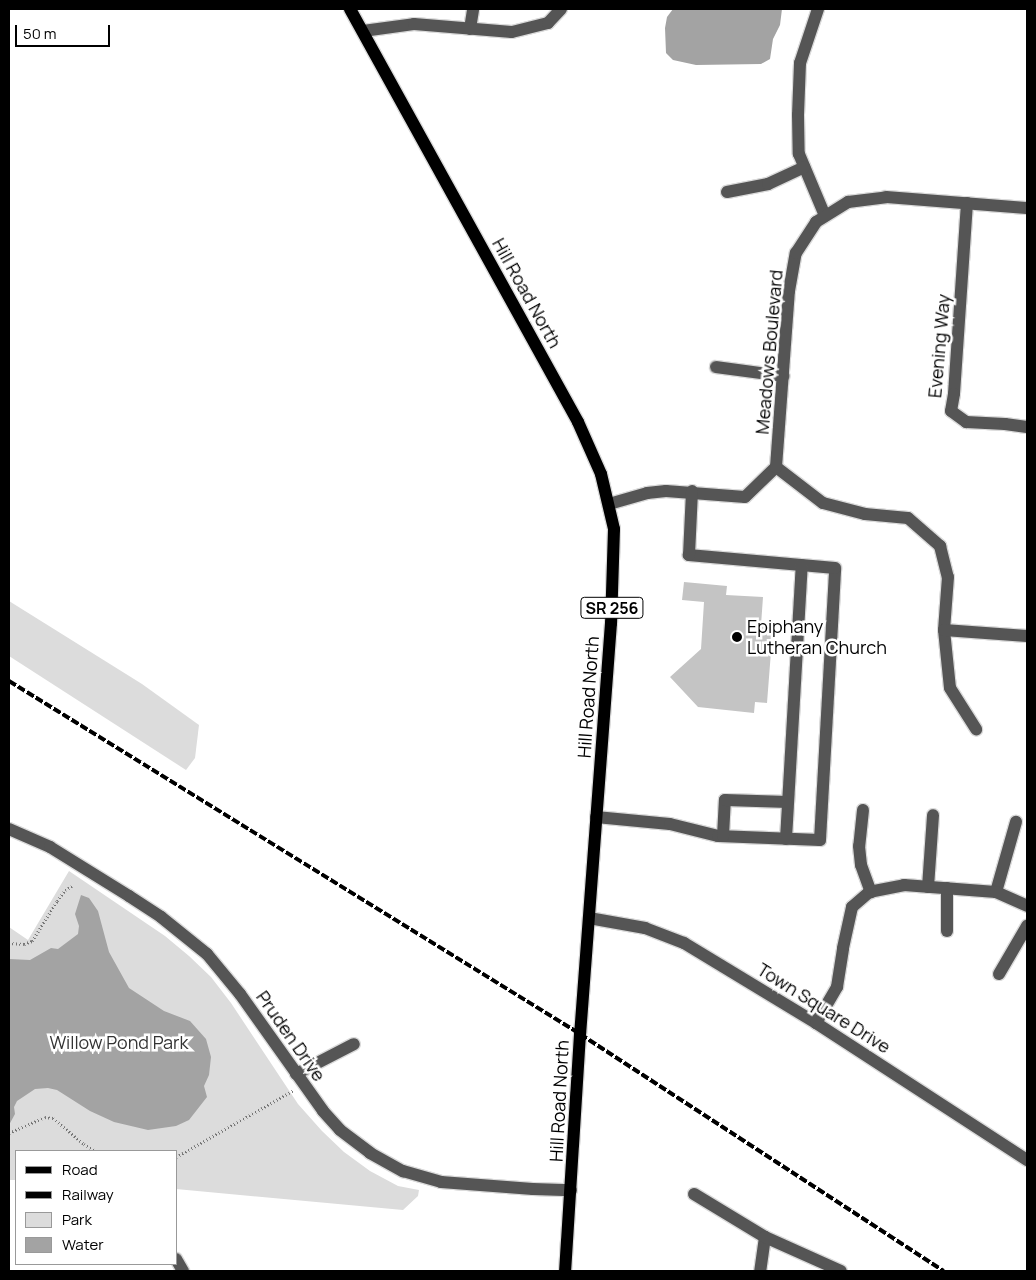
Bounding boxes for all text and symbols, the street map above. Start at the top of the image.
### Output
scale bar [18,15,112,47]
text: 50 m [23,23,57,44]
street label: Hill Road North [488,234,566,352]
street label: Meadows Boulevard [751,269,787,435]
street label: Evening Way [924,293,954,399]
road number: SR 256 [580,594,644,622]
place label: Epiphany Lutheran Church [747,616,887,659]
marker: Epiphany Lutheran Church [731,631,743,643]
street label: Hill Road North [573,635,603,759]
street label: Town Square Drive [754,958,894,1058]
street label: Pruden Drive [252,987,330,1085]
park label: Willow Pond Park [49,1031,189,1053]
street label: Hill Road North [545,1039,573,1163]
legend [15,1150,178,1265]
text: Road [62,1159,98,1180]
text: Railway [62,1184,114,1205]
text: Park [62,1209,92,1230]
text: Water [62,1234,104,1255]

